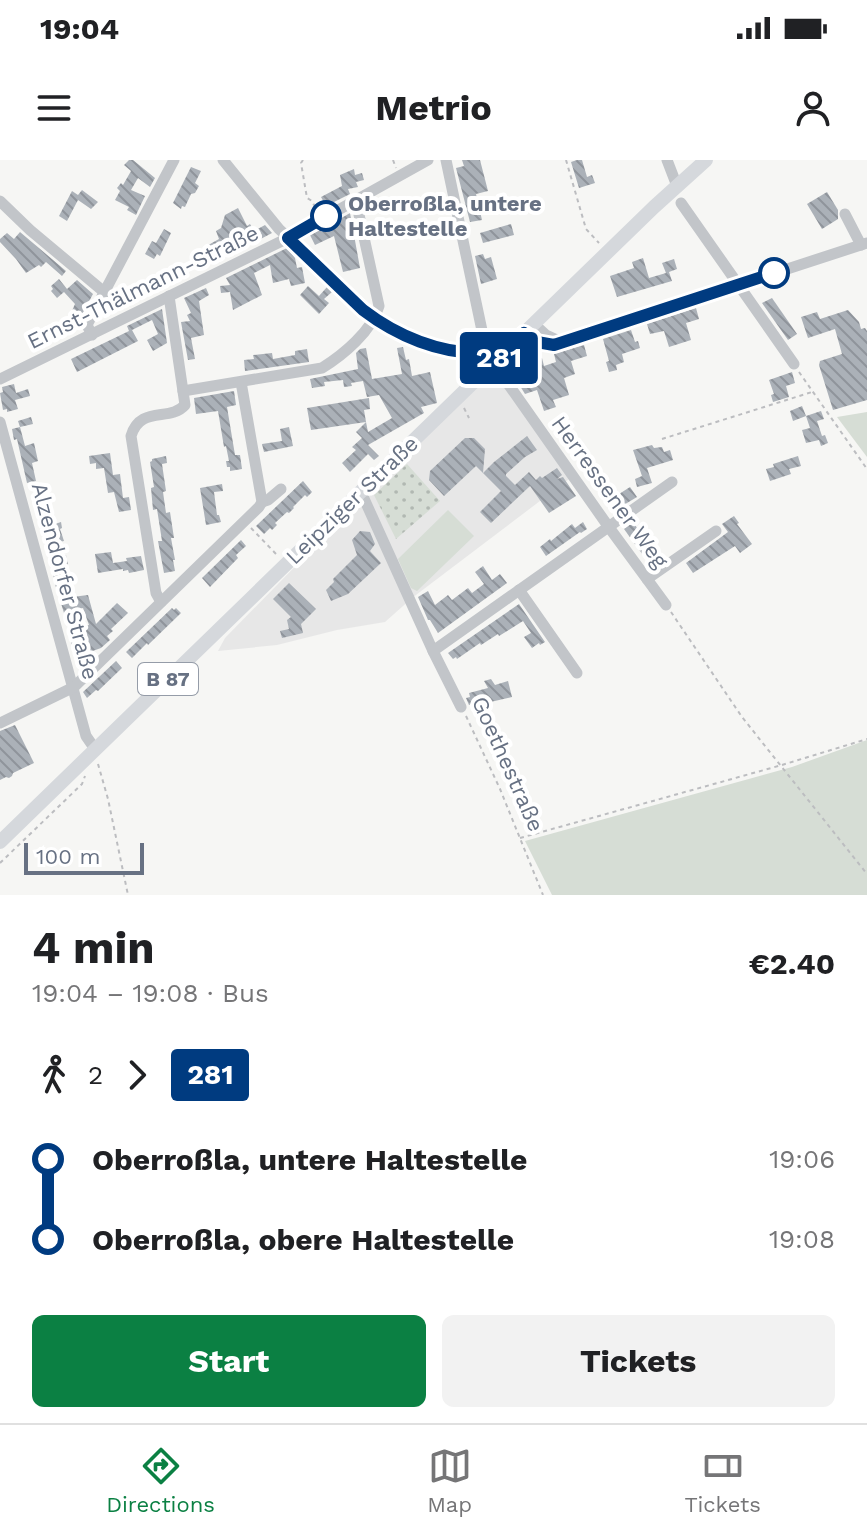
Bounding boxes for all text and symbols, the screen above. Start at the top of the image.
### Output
text: 19:04 [40,11,119,46]
icon: menu [32,86,76,130]
icon: person [791,86,835,130]
text: Metrio [375,87,492,129]
place label: Oberroßla, untere Haltestelle [348,191,542,241]
marker: Oberroßla, untere Haltestelle [311,201,341,231]
street label: Ernst-Thälmann-Straße [23,220,263,354]
unlabelled marker [759,258,789,288]
line badge: 281 [453,332,545,384]
text: 281 [476,341,522,374]
street label: Herressener Weg [547,411,674,573]
street label: Leipziger Straße [281,431,423,569]
street label: Alzendorfer Straße [27,480,103,682]
road number: B 87 [138,663,198,695]
street label: Goethestraße [467,693,549,835]
scale bar [24,839,144,875]
text: 100 m [36,844,100,869]
text: 4 min [32,922,155,974]
text: €2.40 [749,946,835,981]
text: 19:04 – 19:08 · Bus [32,978,269,1008]
icon: walk [32,1053,76,1097]
icon: forward [115,1053,159,1097]
text: 281 [187,1058,233,1091]
text: 2 [88,1060,103,1090]
text: Oberroßla, untere Haltestelle [92,1142,527,1177]
text: 19:06 [769,1144,835,1174]
text: Oberroßla, obere Haltestelle [92,1222,514,1257]
text: 19:08 [769,1224,835,1254]
button: Start [32,1315,426,1407]
button: Tickets [442,1315,835,1407]
tab: Directions [106,1444,215,1517]
tab: Map [427,1444,472,1517]
tab: Tickets [684,1444,761,1517]

